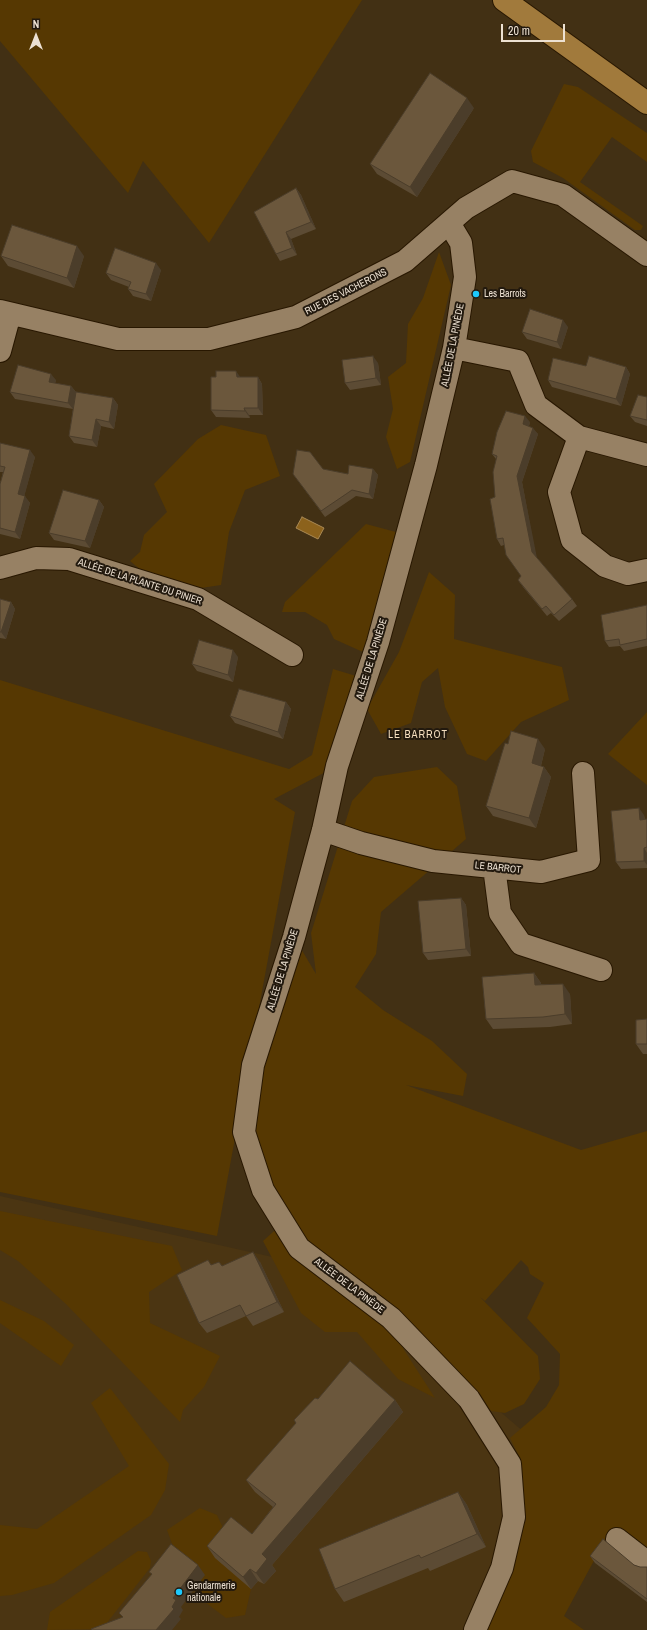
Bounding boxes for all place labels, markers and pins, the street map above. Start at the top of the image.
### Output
place label: Les Barrots [484,288,526,300]
marker: Les Barrots [471,289,481,299]
place label: Gendarmerie nationale [187,1580,235,1604]
marker: Gendarmerie nationale [174,1587,184,1597]

